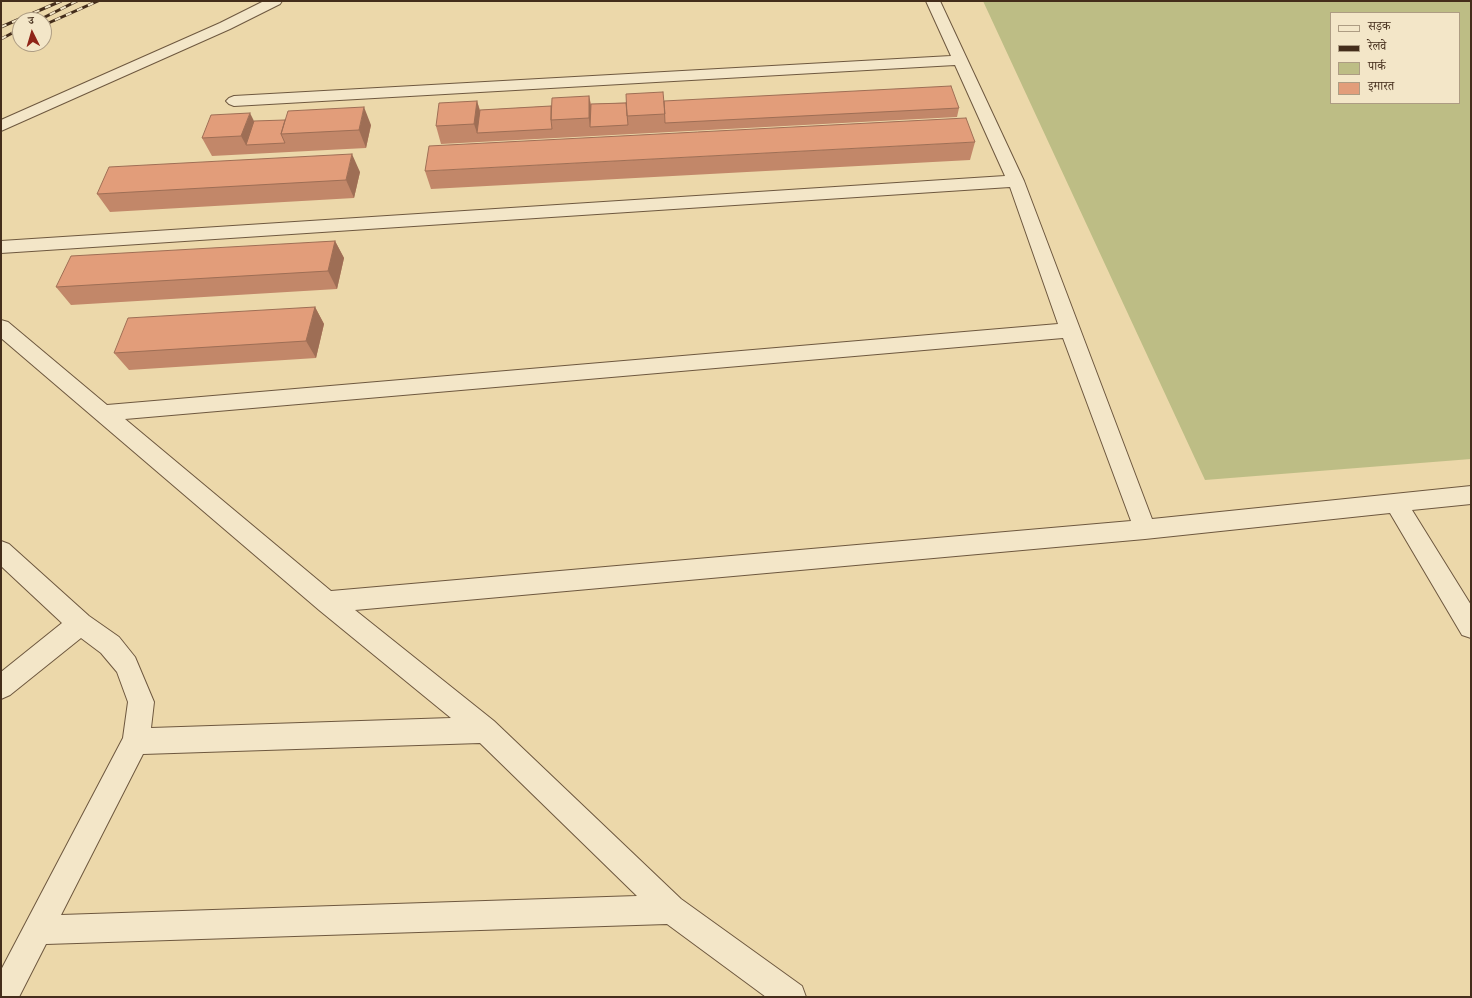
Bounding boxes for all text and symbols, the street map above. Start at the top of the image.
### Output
north arrow [12,12,52,52]
legend [1330,12,1460,104]
text: उ [28,14,34,28]
text: सड़क [1368,19,1391,34]
text: रेलवे [1368,39,1386,54]
text: पार्क [1368,59,1386,74]
text: इमारत [1368,79,1394,94]

